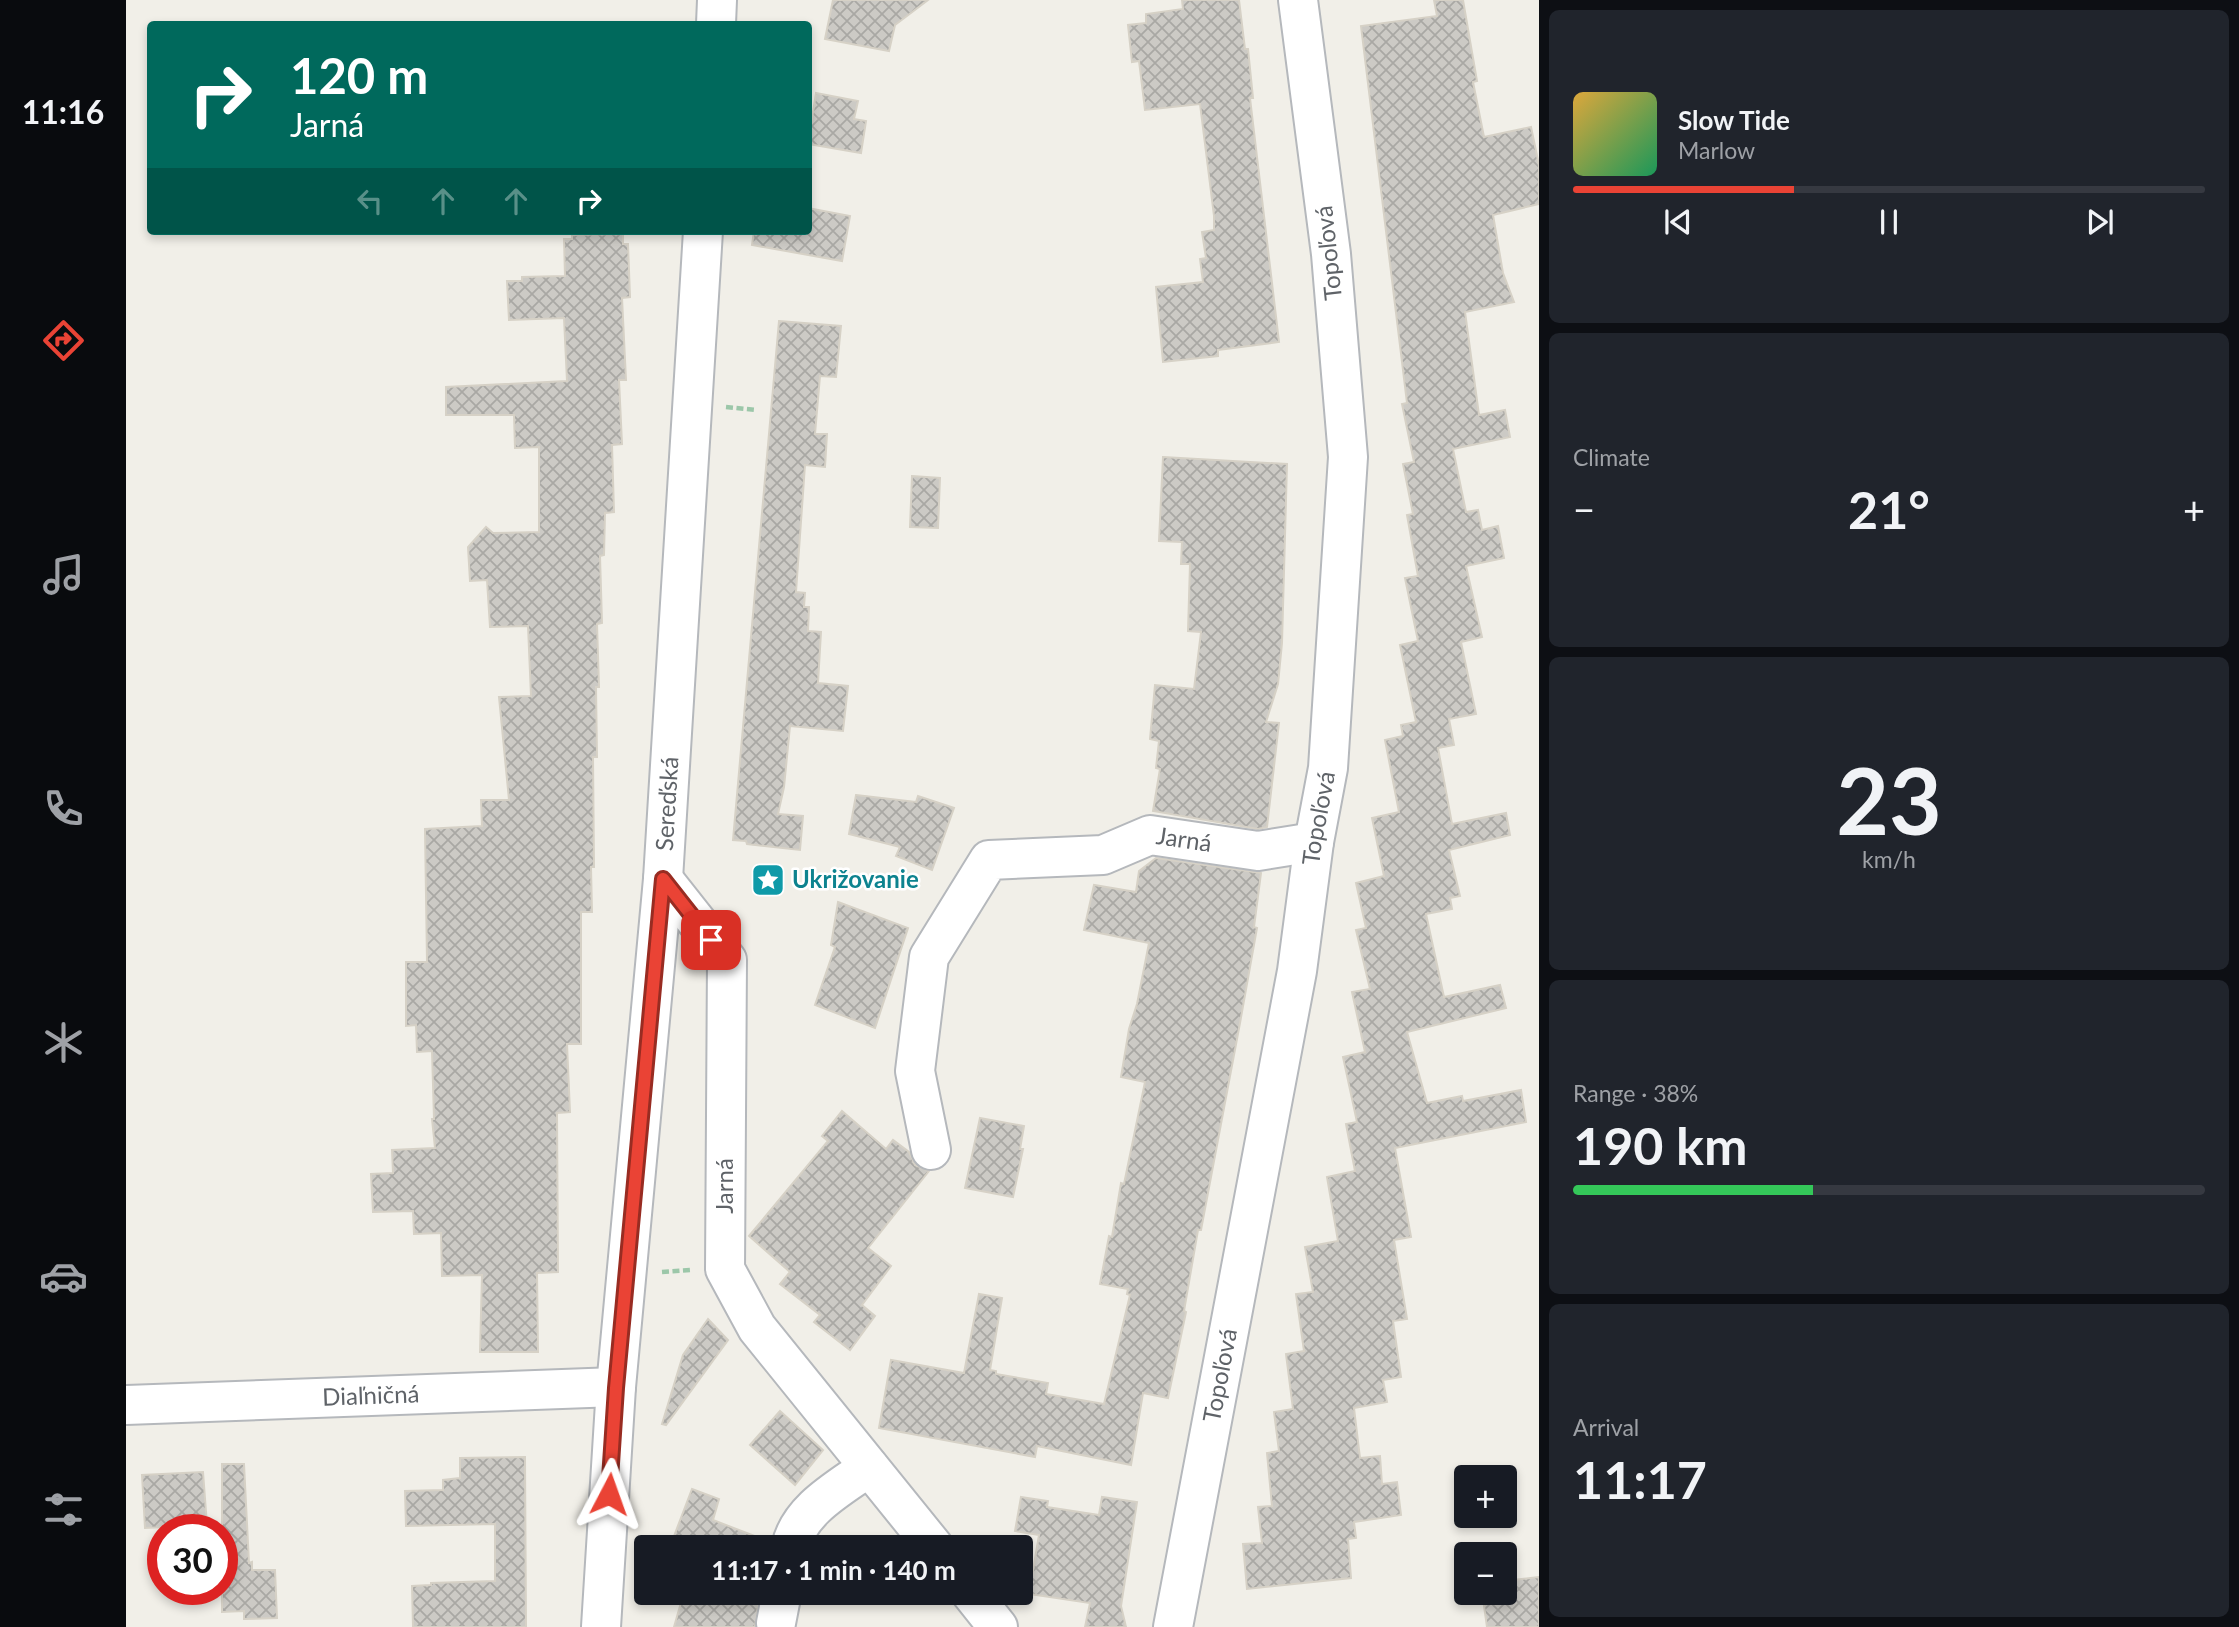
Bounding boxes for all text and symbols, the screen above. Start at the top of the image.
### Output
text: 120 m [290,46,428,104]
icon: right [175,49,266,140]
text: 11:16 [22,92,104,131]
text: Slow Tide [1678,104,1790,136]
text: Jarná [290,105,364,144]
text: Marlow [1678,136,1755,164]
icon: left [351,182,389,220]
icon: ahead [424,182,462,220]
icon: ahead [497,182,535,220]
icon: right [570,182,608,220]
icon: previous [1659,203,1697,241]
icon: pause [1870,203,1908,241]
icon: next [2081,203,2119,241]
street label: Topoľová [1308,204,1347,302]
icon: directions [39,316,88,365]
text: Climate [1573,443,1650,471]
text: 21° [1848,478,1930,540]
text: − [1573,486,1595,532]
text: + [2183,486,2205,532]
icon: music [39,550,88,599]
text: 23 [1836,745,1942,854]
street label: Sereďská [649,756,684,852]
street label: Topoľová [1295,769,1340,867]
icon: phone [39,784,88,833]
street label: Jarná [1154,820,1214,857]
text: km/h [1862,845,1916,873]
place icon: Ukrižovanie [749,861,787,899]
place label: Ukrižovanie [792,864,919,893]
pin [681,910,741,970]
icon: arrive [692,921,730,959]
icon: climate [39,1018,88,1067]
text: Range · 38% [1573,1079,1698,1107]
text: 190 km [1573,1114,1747,1176]
street label: Jarná [709,1158,738,1214]
icon: car [39,1252,88,1301]
street label: Topoľová [1196,1326,1242,1425]
street label: Diaľničná [322,1378,420,1411]
text: Arrival [1573,1413,1639,1441]
text: 11:17 [1573,1448,1707,1510]
position arrow [572,1457,646,1531]
map controls [1454,1465,1517,1605]
button: + [1454,1465,1517,1528]
icon: filters [39,1485,88,1534]
speed limit sign: 30 [147,1514,238,1605]
button: − [1454,1542,1517,1605]
text: 11:17 · 1 min · 140 m [711,1554,956,1586]

